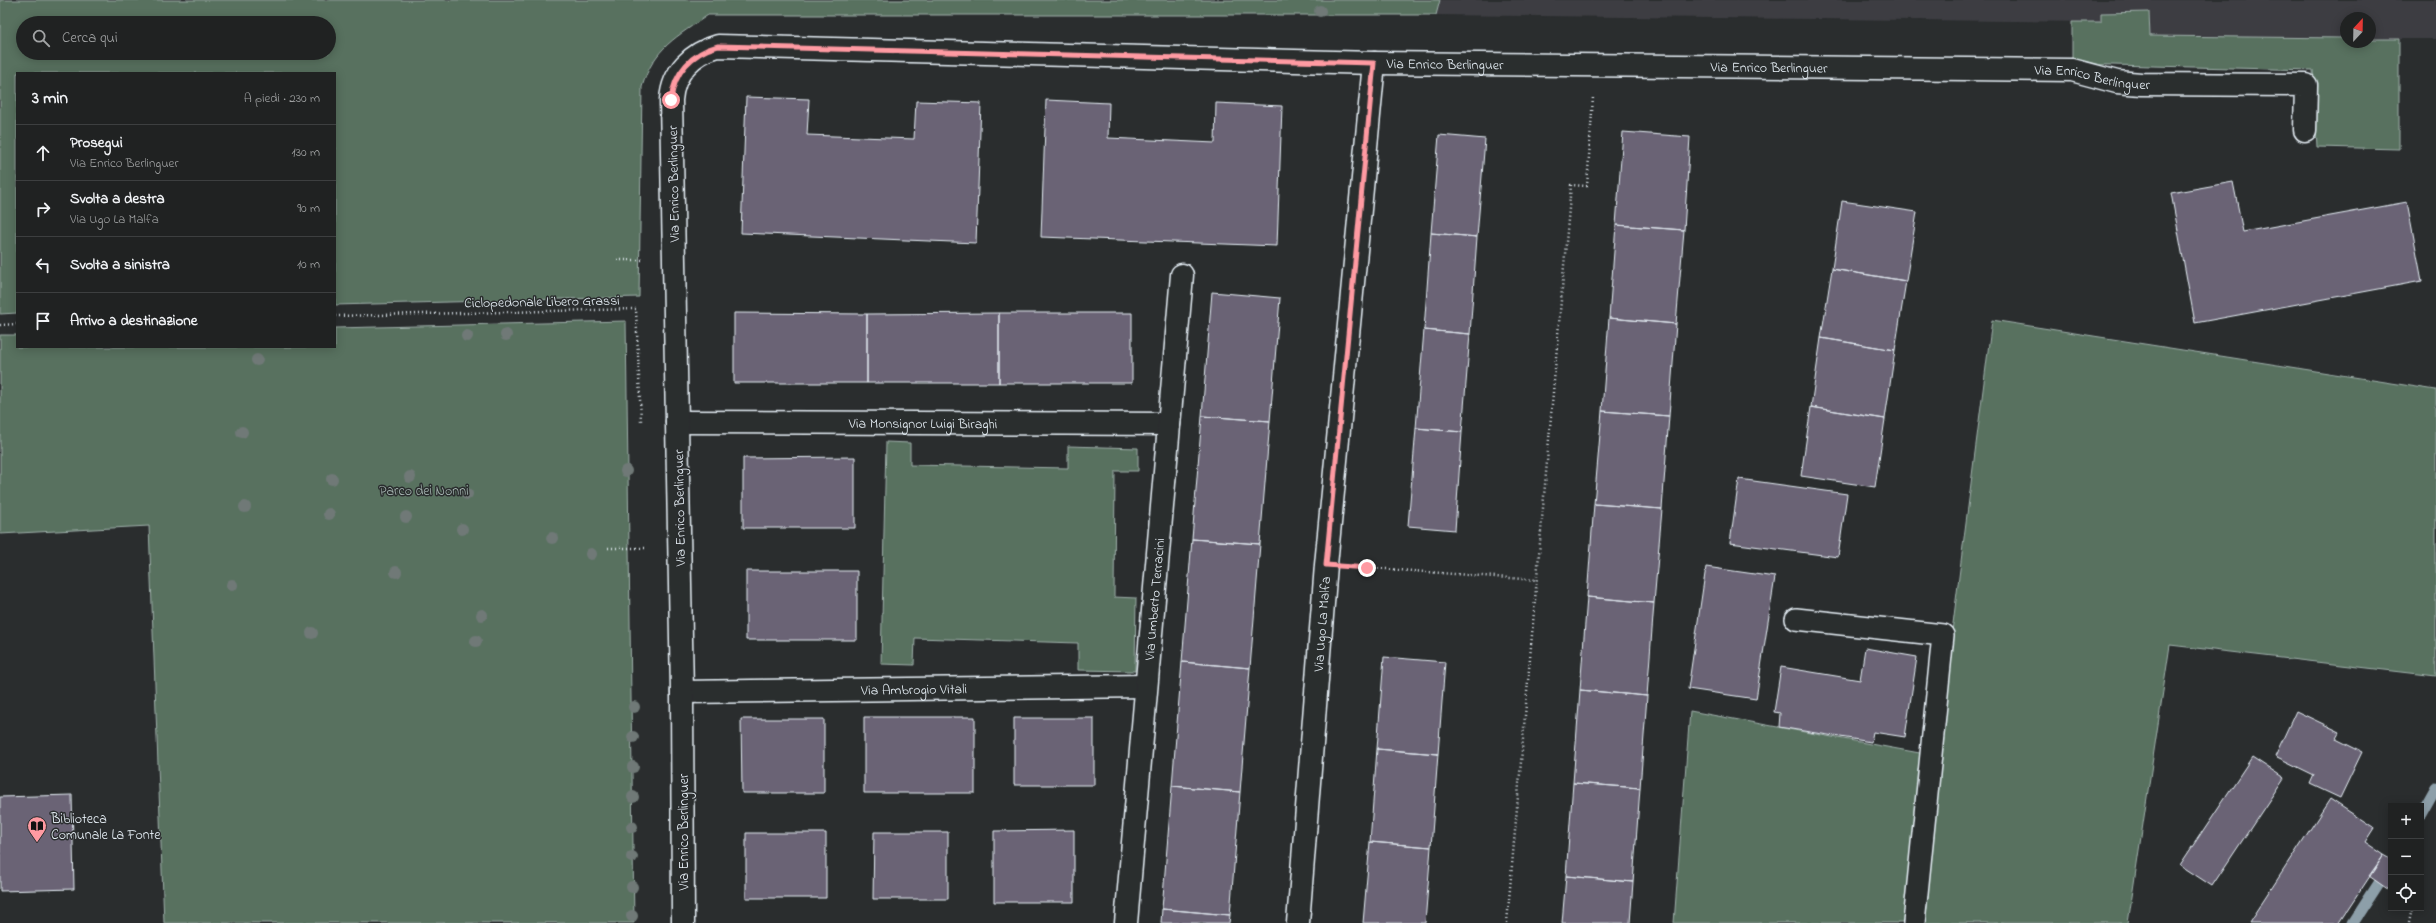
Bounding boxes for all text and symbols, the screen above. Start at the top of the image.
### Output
north arrow [2340,12,2376,48]
search box [16,16,336,60]
icon: search [30,27,52,49]
text: Cerca qui [62,27,118,49]
street label: Via Enrico Berlinguer [1385,54,1504,77]
street label: Via Enrico Berlinguer [1709,57,1828,80]
street label: Via Enrico Berlinguer [2033,61,2151,96]
text: 3 min [32,86,68,111]
text: A piedi · 230 m [244,89,320,108]
route start [662,91,680,109]
street label: Via Enrico Berlinguer [663,125,687,244]
text: Prosegui [70,132,123,154]
icon: ahead [32,142,54,164]
text: 130 m [292,143,320,162]
text: Via Enrico Berlinguer [70,154,178,173]
text: Svolta a destra [70,188,165,210]
icon: right [32,198,54,220]
text: 90 m [297,199,320,218]
text: Via Ugo La Malfa [70,210,159,229]
icon: left [32,254,54,276]
text: Svolta a sinistra [70,254,170,276]
text: 10 m [297,255,320,274]
street label: Ciclopedonale Libero Grassi [464,291,620,314]
icon: arrive [32,310,54,332]
text: Arrivo a destinazione [70,310,197,332]
street label: Via Monsignor Luigi Biraghi [848,414,997,436]
street label: Via Enrico Berlinguer [669,449,693,568]
park label: Parco dei Nonni [379,481,469,502]
street label: Via Umberto Terracini [1140,537,1171,662]
route end [1358,559,1376,577]
street label: Via Ugo La Malfa [1309,576,1337,673]
street label: Via Ambrogio Vitali [860,679,967,702]
street label: Via Enrico Berlinguer [674,773,696,891]
map controls [2388,803,2424,911]
button: + [2388,803,2424,839]
place label: Biblioteca Comunale La Fonte [50,809,161,846]
library icon: Biblioteca Comunale La Fonte [26,815,48,843]
button: − [2388,839,2424,875]
button: locate [2388,875,2424,911]

